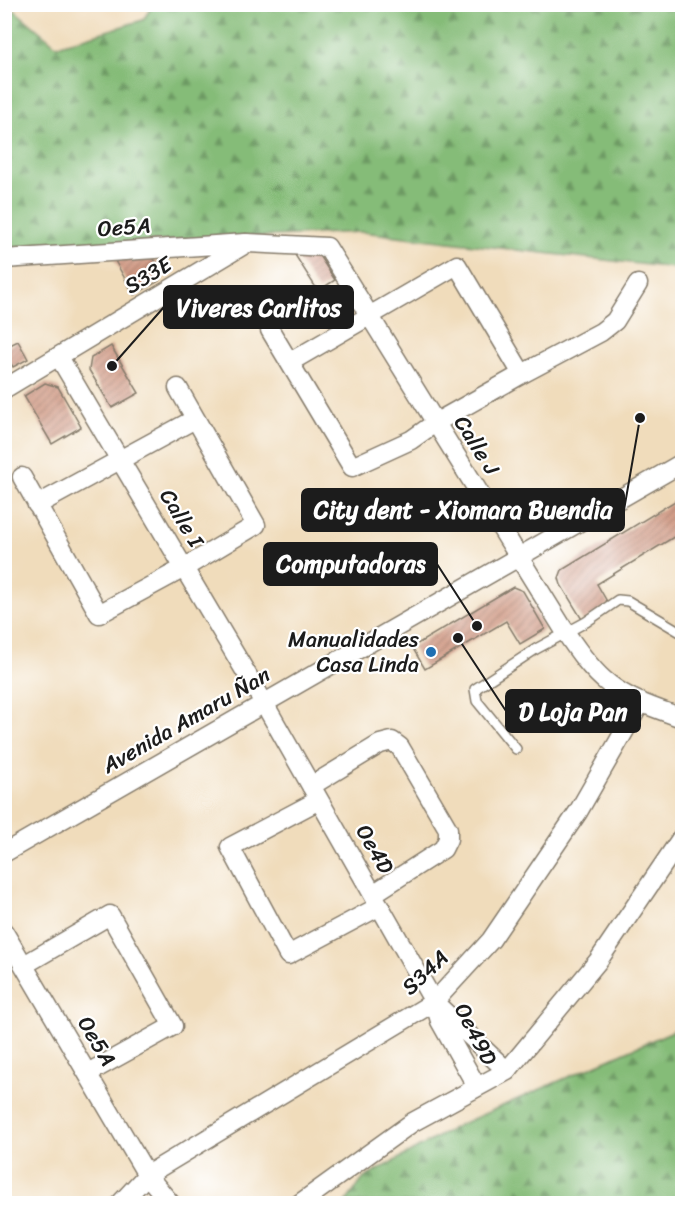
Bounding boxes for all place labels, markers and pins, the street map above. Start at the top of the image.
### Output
callout: Viveres Carlitos [164,286,353,328]
callout: City dent - Xiomara Buendia [302,489,624,531]
callout: Computadoras [264,543,437,585]
place label: Manualidades Casa Linda [288,620,420,684]
marker: Manualidades Casa Linda [424,645,438,659]
callout: D Loja Pan [506,690,640,732]

